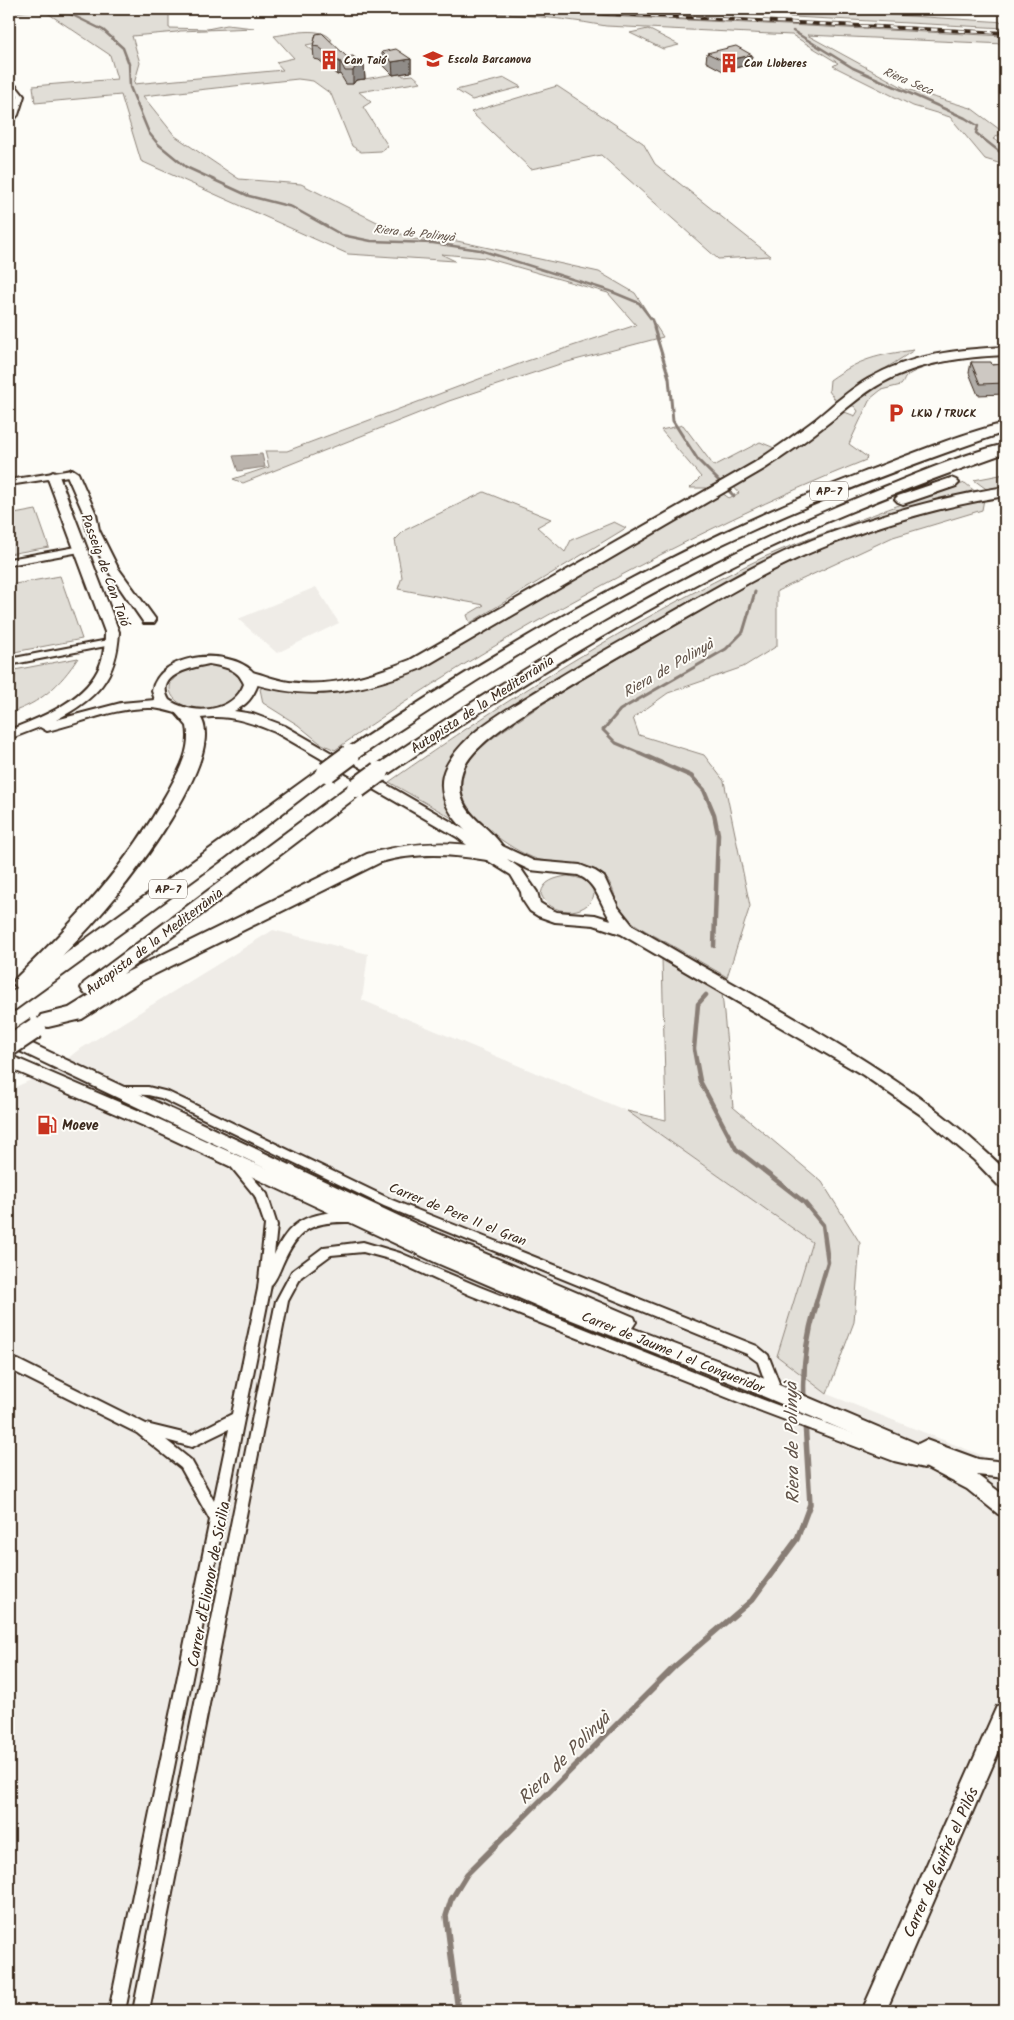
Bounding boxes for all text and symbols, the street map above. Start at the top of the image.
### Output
school or university icon: Escola Barcanova [422,48,444,70]
building icon: Can Taió [318,49,340,71]
place label: Escola Barcanova [448,51,532,69]
place label: Can Taió [344,52,387,70]
building icon: Can Lloberes [718,52,740,74]
place label: Can Lloberes [744,55,808,73]
water label: Riera Seca [880,62,937,101]
water label: Riera de Polinyà [373,220,458,247]
parking icon: LKW / TRUCK [885,402,907,424]
place label: LKW / TRUCK [911,405,977,423]
road number: AP-7 [810,482,848,501]
street label: Passeig de Can Taió [74,511,136,630]
water label: Riera de Polinyà [618,632,720,705]
street label: Autopista de la Mediterrània [406,650,559,760]
road number: AP-7 [149,880,187,899]
street label: Autopista de la Mediterrània [81,883,228,1001]
fuel station icon: Moeve [36,1114,58,1136]
place label: Moeve [62,1115,99,1137]
street label: Carrer de Pere II el Gran [385,1177,530,1253]
street label: Carrer de Jaume I el Conqueridor [578,1306,769,1400]
water label: Riera de Polinyà [778,1379,809,1504]
street label: Carrer d'Elionor de Sicilia [181,1499,238,1670]
water label: Riera de Polinyà [512,1704,620,1812]
street label: Carrer de Guifré el Pilós [897,1783,986,1942]

